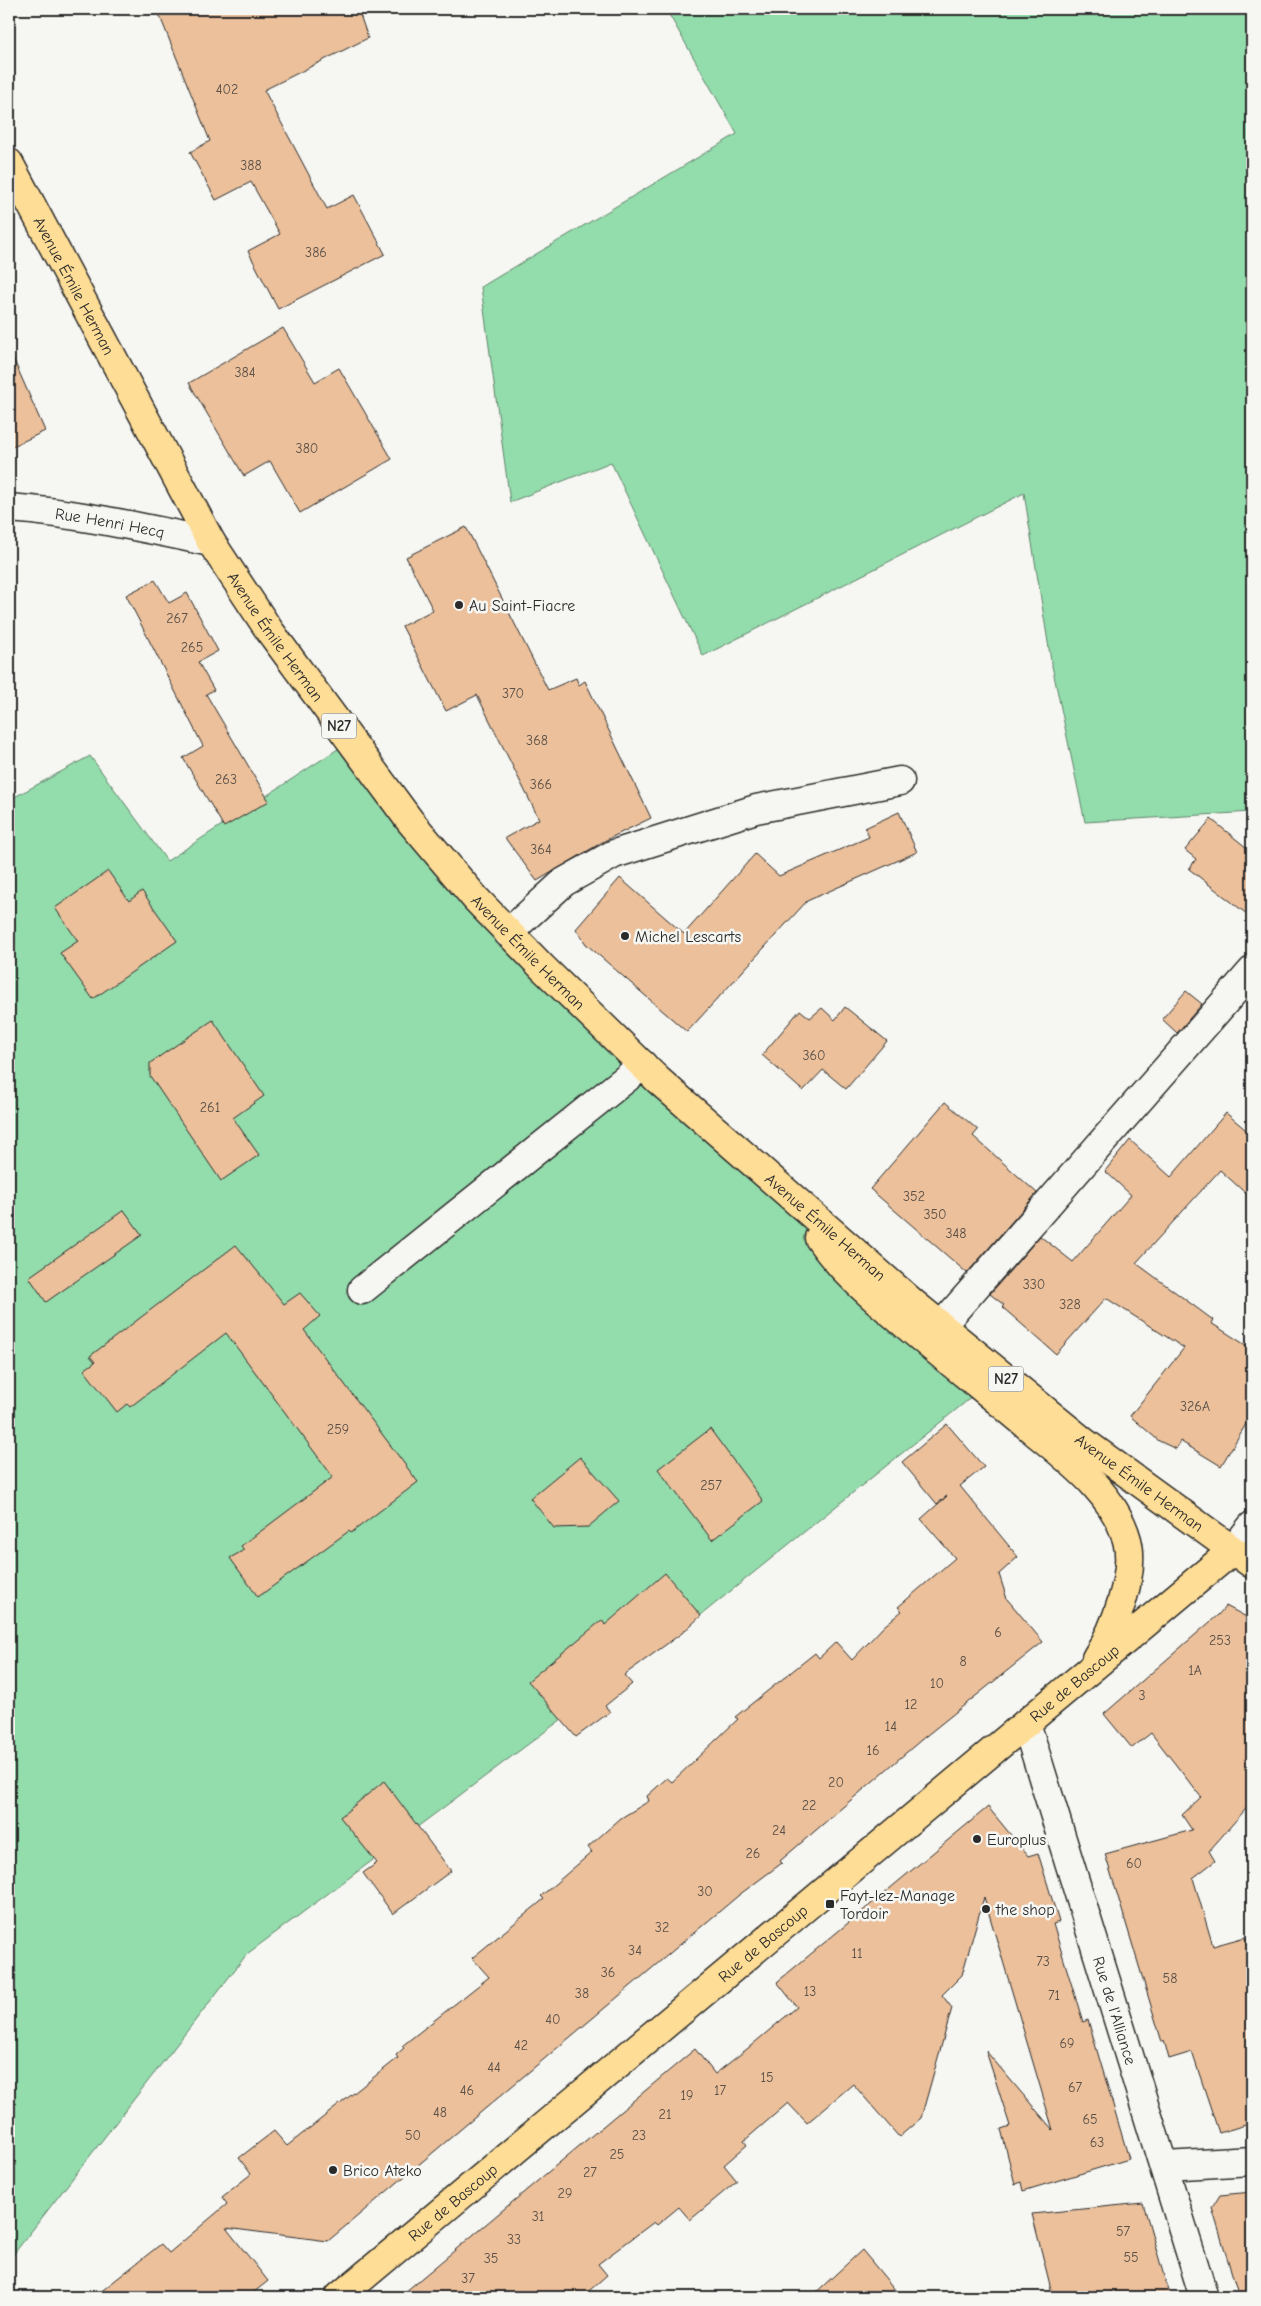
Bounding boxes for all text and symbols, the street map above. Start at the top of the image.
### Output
house number: 402 [216,81,238,98]
house number: 388 [240,157,262,174]
street label: Avenue Émile Herman [29,214,118,358]
house number: 386 [305,244,327,261]
house number: 384 [234,364,256,381]
house number: 380 [296,440,318,457]
street label: Rue Henri Hecq [54,505,166,542]
street label: Avenue Émile Herman [223,569,327,705]
place label: Au Saint-Fiacre [469,597,575,615]
marker: Au Saint-Fiacre [453,599,465,611]
house number: 267 [166,610,188,627]
house number: 265 [181,639,203,656]
house number: 370 [502,685,524,702]
road number: N27 [322,714,356,738]
house number: 368 [526,732,548,749]
house number: 263 [215,771,237,788]
house number: 366 [530,776,552,793]
house number: 364 [530,841,552,858]
street label: Avenue Émile Herman [467,892,588,1014]
place label: Michel Lescarts [635,928,741,946]
marker: Michel Lescarts [619,930,631,942]
house number: 360 [802,1047,826,1064]
house number: 261 [200,1099,220,1116]
street label: Avenue Émile Herman [761,1170,889,1285]
house number: 352 [903,1188,925,1205]
house number: 350 [923,1206,947,1223]
house number: 348 [945,1225,967,1242]
house number: 330 [1023,1276,1045,1293]
house number: 328 [1059,1296,1081,1313]
road number: N27 [988,1366,1024,1392]
house number: 326A [1180,1398,1210,1415]
house number: 259 [327,1421,349,1438]
street label: Avenue Émile Herman [1071,1431,1207,1536]
house number: 257 [700,1477,722,1494]
house number: 6 [994,1624,1002,1641]
house number: 253 [1209,1632,1231,1649]
street label: Rue de Bascoup [1027,1641,1123,1726]
house number: 8 [959,1653,967,1670]
house number: 1A [1188,1662,1202,1679]
house number: 10 [930,1675,944,1692]
house number: 3 [1138,1687,1146,1704]
house number: 12 [905,1696,917,1713]
house number: 14 [885,1718,897,1735]
house number: 16 [866,1742,880,1759]
house number: 20 [828,1774,844,1791]
house number: 22 [802,1797,816,1814]
house number: 24 [772,1822,786,1839]
place label: Europlus [987,1831,1047,1849]
marker: Europlus [971,1833,983,1845]
house number: 26 [746,1845,760,1862]
house number: 60 [1126,1855,1142,1872]
house number: 30 [697,1883,713,1900]
place label: Fayt-lez-Manage Tordoir [840,1887,955,1923]
marker: Fayt-lez-Manage Tordoir [824,1898,836,1910]
street label: Rue de Bascoup [715,1901,812,1986]
place label: the shop [995,1901,1055,1919]
marker: the shop [980,1903,992,1915]
house number: 32 [655,1919,669,1936]
house number: 34 [628,1942,642,1959]
house number: 11 [851,1945,863,1962]
house number: 73 [1036,1953,1050,1970]
street label: Rue de l'Alliance [1089,1954,1139,2067]
house number: 36 [601,1964,615,1981]
house number: 58 [1163,1970,1177,1987]
house number: 13 [804,1983,816,2000]
house number: 38 [575,1985,589,2002]
house number: 71 [1048,1987,1060,2004]
house number: 40 [545,2011,561,2028]
house number: 69 [1059,2035,1075,2052]
house number: 42 [514,2037,528,2054]
house number: 44 [487,2059,501,2076]
house number: 15 [760,2069,774,2086]
house number: 67 [1068,2079,1082,2096]
house number: 46 [460,2082,474,2099]
house number: 17 [714,2082,726,2099]
house number: 19 [681,2087,693,2104]
house number: 48 [433,2104,447,2121]
house number: 21 [659,2106,671,2123]
house number: 65 [1082,2111,1098,2128]
house number: 50 [405,2127,421,2144]
house number: 23 [632,2127,646,2144]
house number: 63 [1090,2134,1104,2151]
house number: 25 [610,2146,624,2163]
street label: Rue de Bascoup [405,2160,501,2245]
place label: Brico Ateko [343,2162,422,2180]
marker: Brico Ateko [327,2164,339,2176]
house number: 27 [583,2164,597,2181]
house number: 29 [558,2185,572,2202]
house number: 31 [532,2208,544,2225]
house number: 57 [1116,2223,1130,2240]
house number: 33 [507,2231,521,2248]
house number: 55 [1123,2249,1139,2266]
house number: 35 [484,2250,498,2267]
house number: 37 [461,2270,475,2287]

